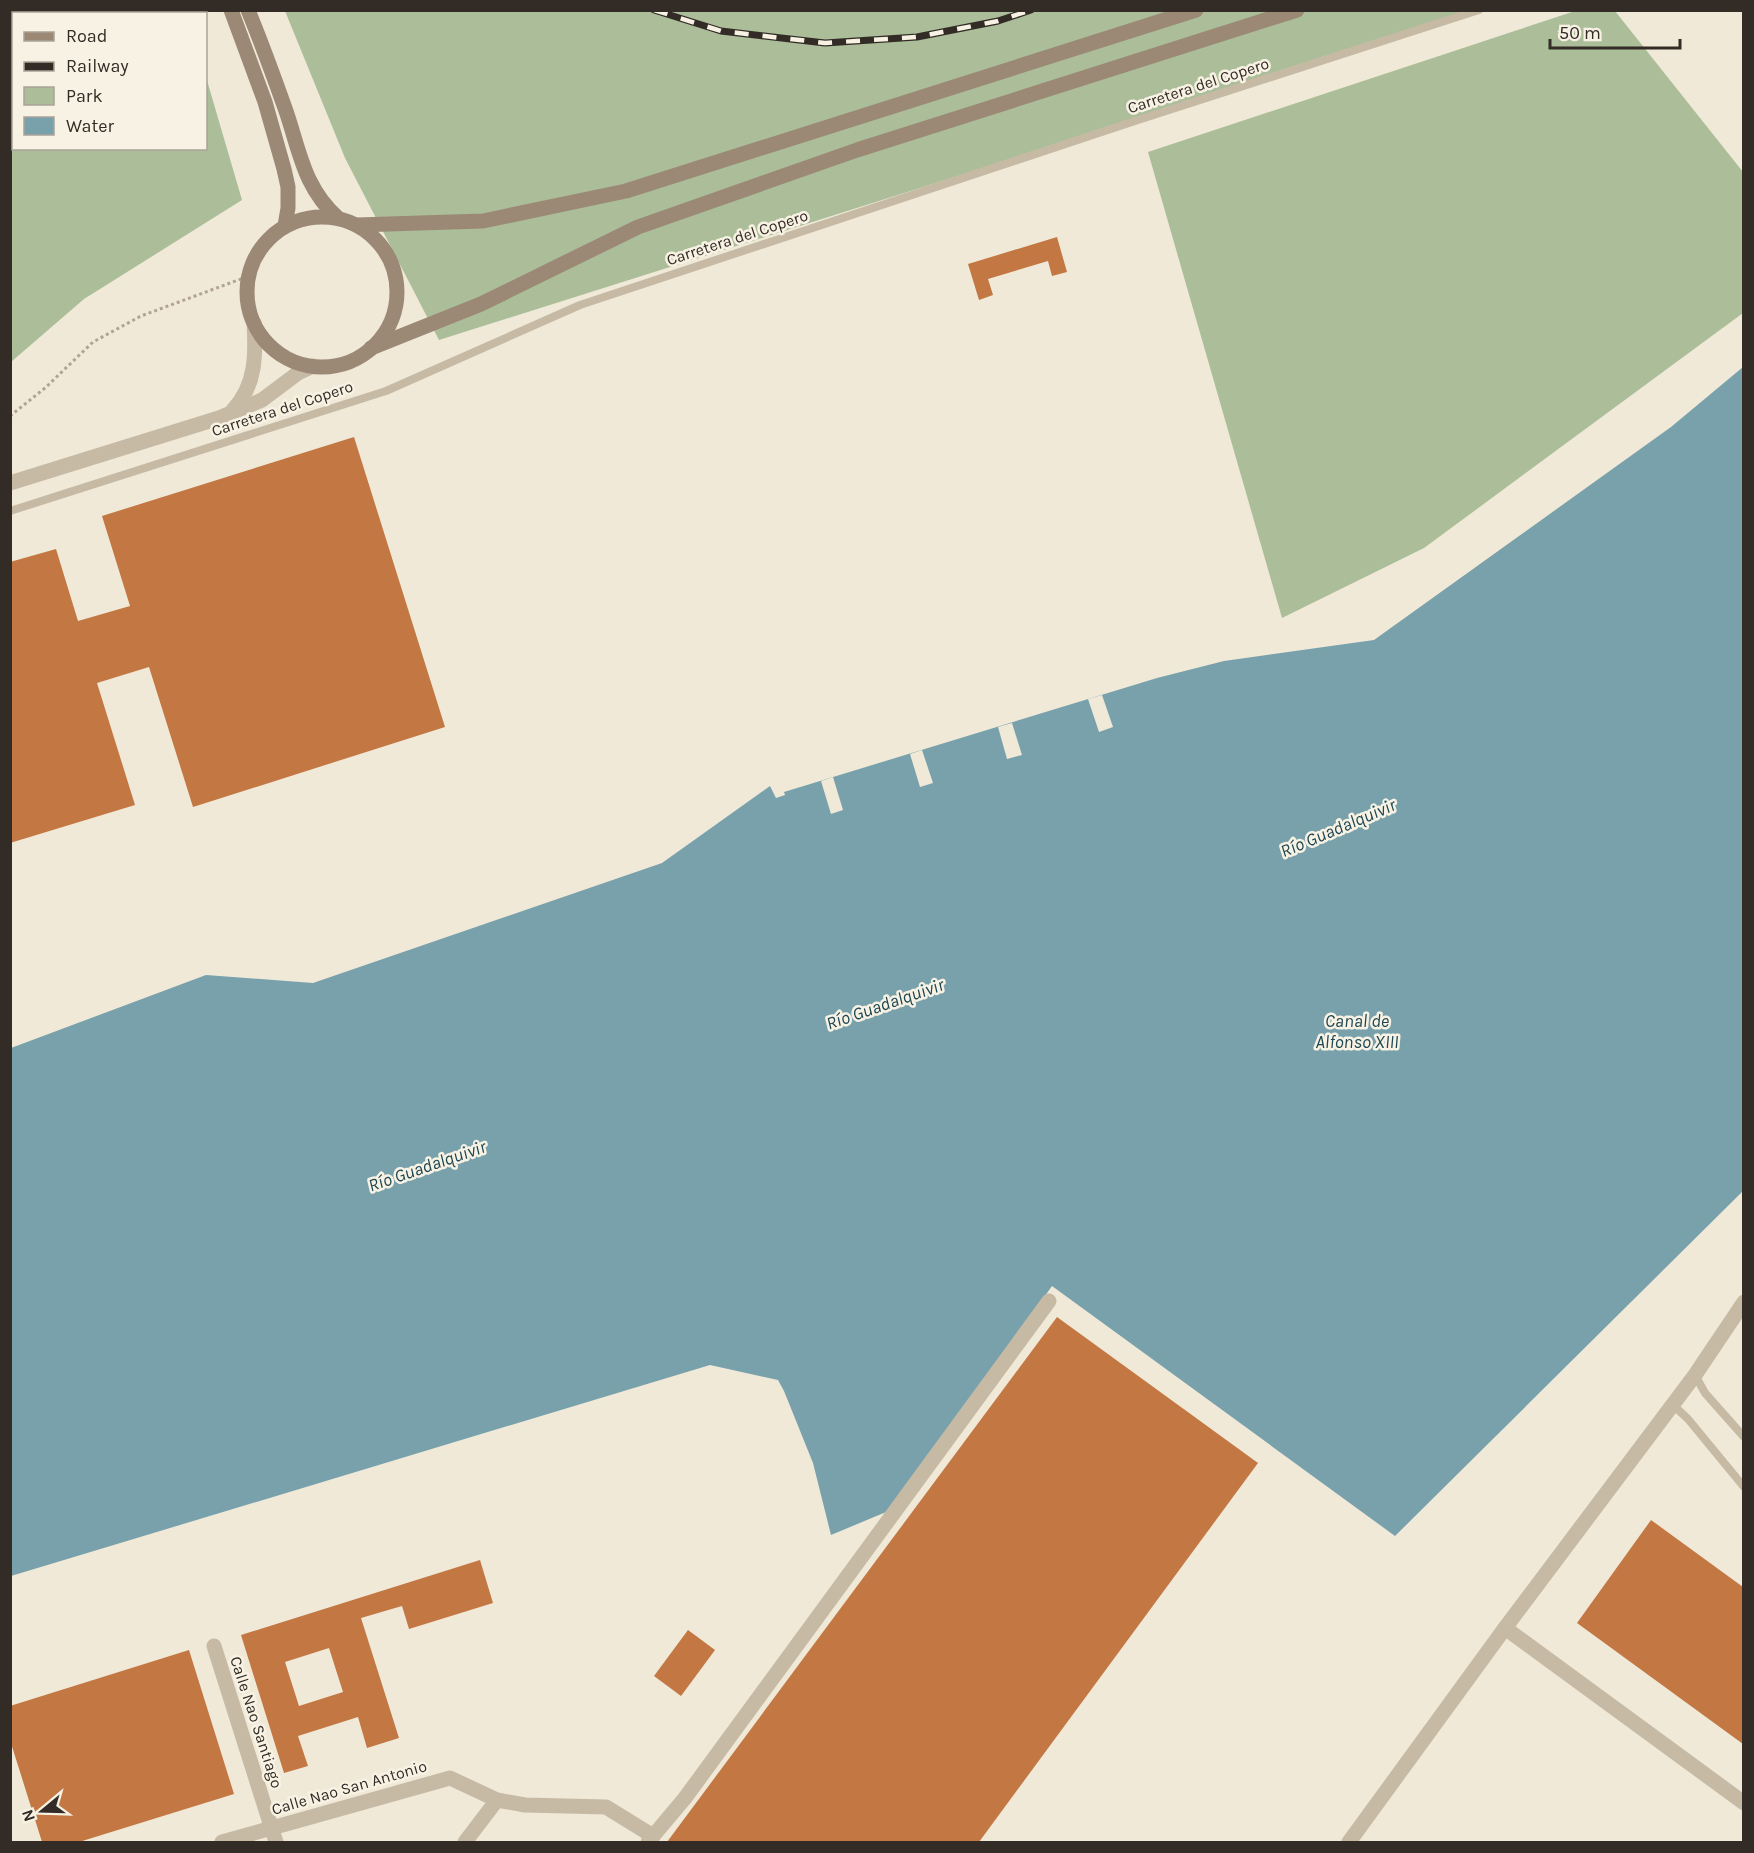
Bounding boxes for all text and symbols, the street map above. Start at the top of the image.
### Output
legend [12,12,207,150]
scale bar [1550,12,1680,50]
text: 50 m [1559,22,1601,44]
text: Road [66,25,107,47]
street label: Carretera del Copero [1125,54,1271,117]
text: Railway [66,55,129,77]
text: Park [66,85,103,107]
text: Water [66,115,114,137]
street label: Carretera del Copero [664,206,810,269]
street label: Carretera del Copero [209,377,355,440]
water label: Río Guadalquivir [1277,793,1400,862]
water label: Río Guadalquivir [823,973,948,1034]
water label: Canal de Alfonso XIII [1315,1010,1399,1053]
water label: Río Guadalquivir [365,1135,490,1196]
street label: Calle Nao Santiago [226,1654,287,1790]
street label: Calle Nao San Antonio [269,1756,429,1819]
north arrow [12,1781,72,1841]
text: N [17,1807,39,1824]

